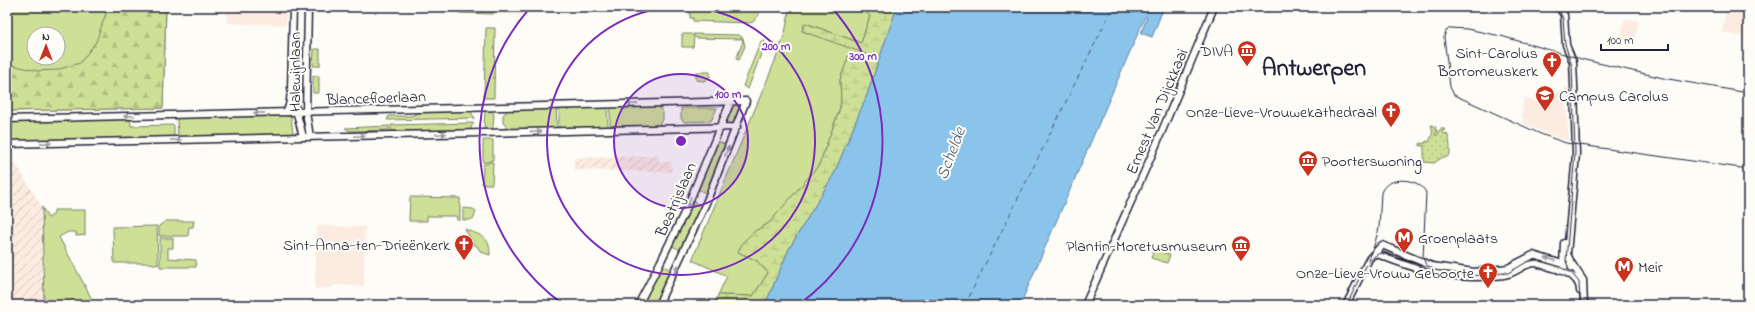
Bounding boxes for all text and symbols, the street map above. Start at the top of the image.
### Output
north arrow [26,26,66,66]
scale bar [1601,26,1668,52]
text: N [42,29,50,45]
street label: Halewijnlaan [284,32,308,112]
text: 100 m [1607,32,1634,50]
text: 200 m [761,38,791,56]
museum icon: DIVA [1236,39,1258,67]
place label: DIVA [1199,40,1233,64]
place label: Sint-Carolus Borromeuskerk [1437,42,1539,84]
street label: Ernest Van Dijckkaai [1121,45,1195,178]
text: 300 m [848,48,878,66]
church icon: Sint-Carolus Borromeuskerk [1541,50,1563,78]
district label: Antwerpen [1262,52,1366,87]
school or university icon: Campus Carolus [1534,84,1556,112]
street label: Blancefloerlaan [325,85,426,113]
place label: Campus Carolus [1559,85,1669,109]
text: 100 m [715,86,742,104]
church icon: Onze-Lieve-Vrouwekathedraal [1380,100,1402,128]
one-way arrow [625,101,638,107]
place label: Onze-Lieve-Vrouwekathedraal [1186,101,1377,125]
one-way arrow [252,110,265,116]
one-way arrow [122,113,135,119]
water label: Schelde [930,122,973,183]
one-way arrow [530,128,542,135]
one-way arrow [435,131,448,137]
one-way arrow [354,133,367,139]
centre of rings [674,134,688,148]
one-way arrow [170,137,183,143]
one-way arrow [40,140,53,146]
one-way arrow [725,144,731,156]
museum icon: Poorterswoning [1297,149,1319,177]
place label: Poorterswoning [1322,150,1422,174]
street label: Beatrijslaan [649,159,704,242]
one-way arrow [686,197,692,208]
metro station icon: Groenplaats [1393,226,1415,254]
place label: Groenplaats [1418,227,1498,251]
church icon: Sint-Anna-ten-Drieënkerk [453,233,475,261]
place label: Sint-Anna-ten-Drieënkerk [283,234,451,258]
museum icon: Plantin-Moretusmuseum [1230,234,1252,262]
place label: Plantin-Moretusmuseum [1066,235,1227,259]
metro station icon: Meir [1613,255,1635,283]
one-way arrow [1543,256,1555,262]
place label: Meir [1638,256,1663,280]
church icon: Onze-Lieve-Vrouw Geboorte [1477,261,1499,289]
place label: Onze-Lieve-Vrouw Geboorte [1296,262,1475,286]
one-way arrow [673,264,679,276]

